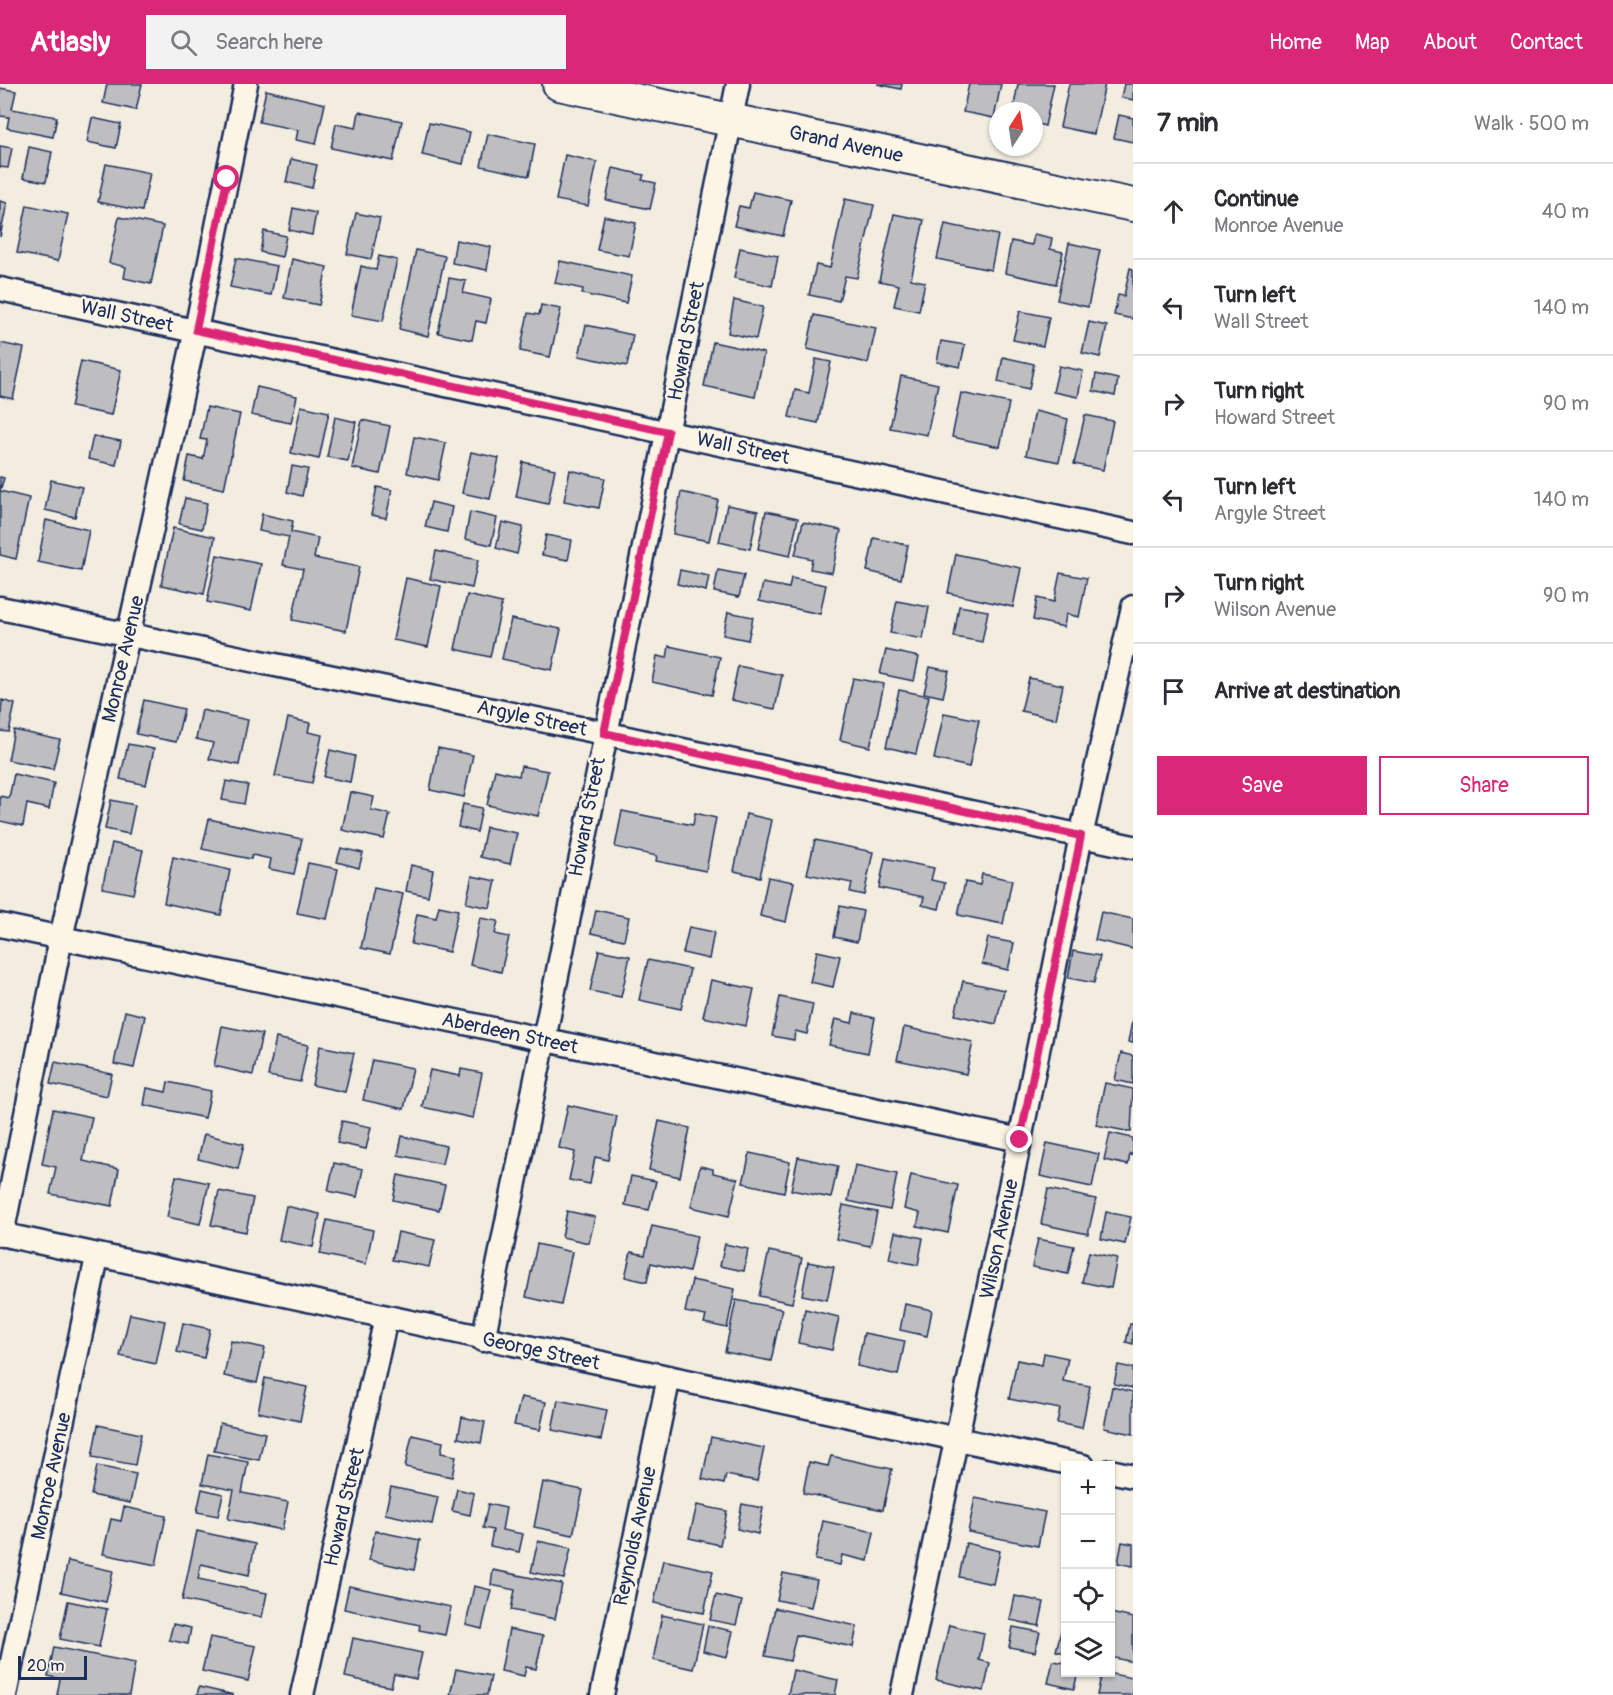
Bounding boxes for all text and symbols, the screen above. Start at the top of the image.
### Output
search box [146,15,566,69]
text: Atlasly [30,25,110,60]
icon: search [167,26,200,59]
text: Search here [215,28,323,56]
text: Home [1269,29,1322,56]
text: Map [1355,29,1390,56]
text: About [1423,29,1477,56]
text: Contact [1510,29,1583,56]
north arrow [989,102,1043,156]
text: 7 min [1157,107,1219,139]
text: Walk · 500 m [1474,111,1589,136]
street label: Grand Avenue [787,120,905,168]
route start [213,165,239,191]
text: Continue [1214,185,1298,213]
icon: ahead [1157,195,1190,228]
text: 40 m [1542,199,1589,224]
text: Monroe Avenue [1214,213,1343,238]
street label: Howard Street [662,278,710,403]
text: Turn left [1214,281,1296,309]
icon: left [1157,291,1190,324]
street label: Wall Street [78,294,177,338]
text: 140 m [1534,295,1589,320]
text: Wall Street [1214,309,1308,334]
text: Turn right [1214,377,1304,405]
icon: right [1157,387,1190,420]
text: 90 m [1543,391,1589,416]
text: Howard Street [1214,405,1335,430]
street label: Wall Street [694,426,793,470]
text: Turn left [1214,473,1296,501]
icon: left [1157,483,1190,516]
text: 140 m [1534,487,1589,512]
text: Argyle Street [1214,501,1326,526]
text: Turn right [1214,569,1304,597]
icon: right [1157,579,1190,612]
text: 90 m [1543,583,1589,608]
street label: Monroe Avenue [96,593,150,725]
text: Wilson Avenue [1214,597,1336,622]
icon: arrive [1157,675,1190,708]
text: Arrive at destination [1214,677,1400,705]
street label: Argyle Street [475,694,590,742]
street label: Howard Street [563,754,611,879]
button: Save [1157,756,1367,815]
button: Share [1379,756,1589,815]
street label: Aberdeen Street [440,1006,581,1060]
route end [1006,1126,1032,1152]
street label: Wilson Avenue [974,1177,1024,1301]
street label: George Street [480,1326,603,1376]
street label: Monroe Avenue [25,1410,77,1542]
street label: Howard Street [318,1444,370,1569]
map controls [1061,1461,1115,1677]
button: + [1061,1461,1115,1515]
street label: Reynolds Avenue [608,1464,662,1608]
button: − [1061,1515,1115,1569]
button: locate [1061,1569,1115,1623]
button: layers [1061,1623,1115,1677]
scale bar [18,1653,87,1680]
text: 20 m [27,1656,65,1676]

